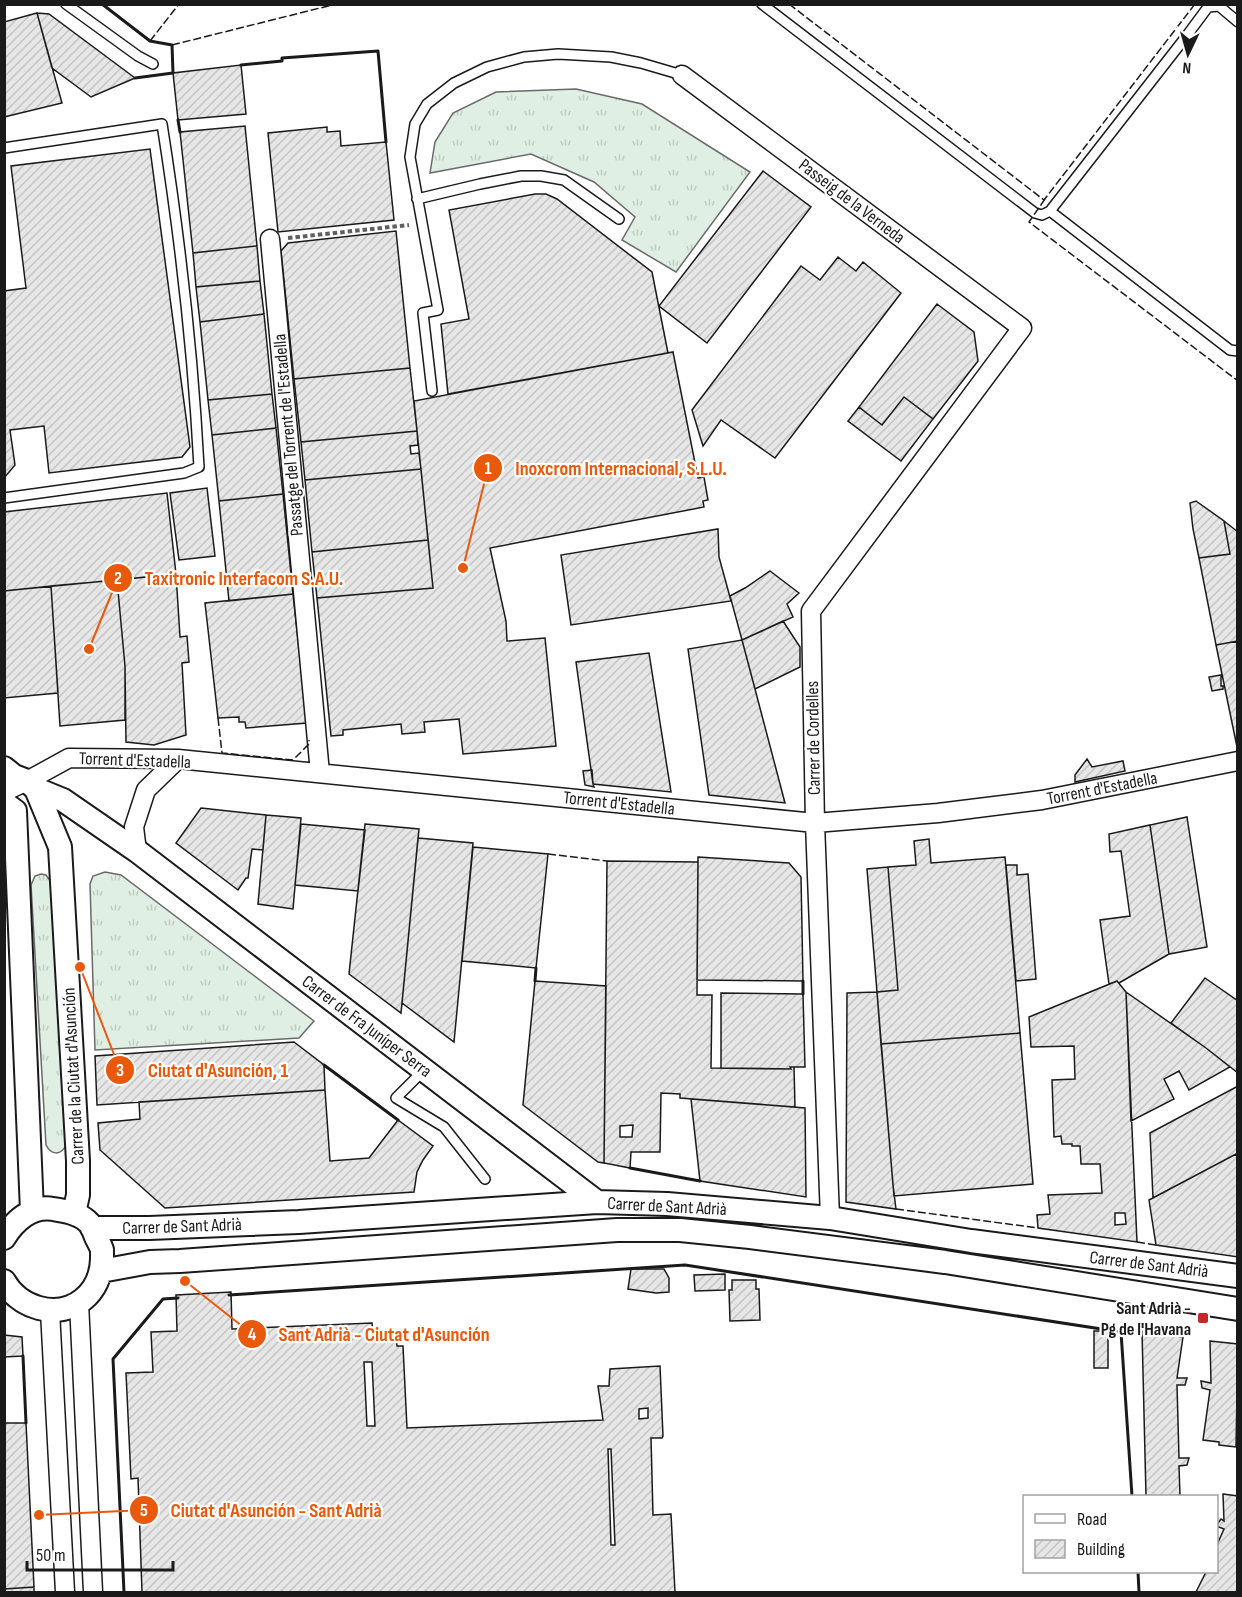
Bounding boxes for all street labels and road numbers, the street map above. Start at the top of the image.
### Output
street label: Passeig de la Verneda [794,155,909,248]
street label: Passatge del Torrent de l'Estadella [269,333,308,537]
street label: Carrer de Cordelles [802,681,825,795]
street label: Torrent d'Estadella [79,748,191,773]
street label: Torrent d'Estadella [1045,767,1159,809]
street label: Torrent d'Estadella [562,787,676,820]
street label: Carrer de Fra Juníper Serra [298,971,436,1082]
street label: Carrer de la Ciutat d'Asunción [58,987,89,1165]
street label: Carrer de Sant Adrià [607,1193,727,1220]
street label: Carrer de Sant Adrià [122,1214,242,1239]
street label: Carrer de Sant Adrià [1088,1247,1210,1282]

